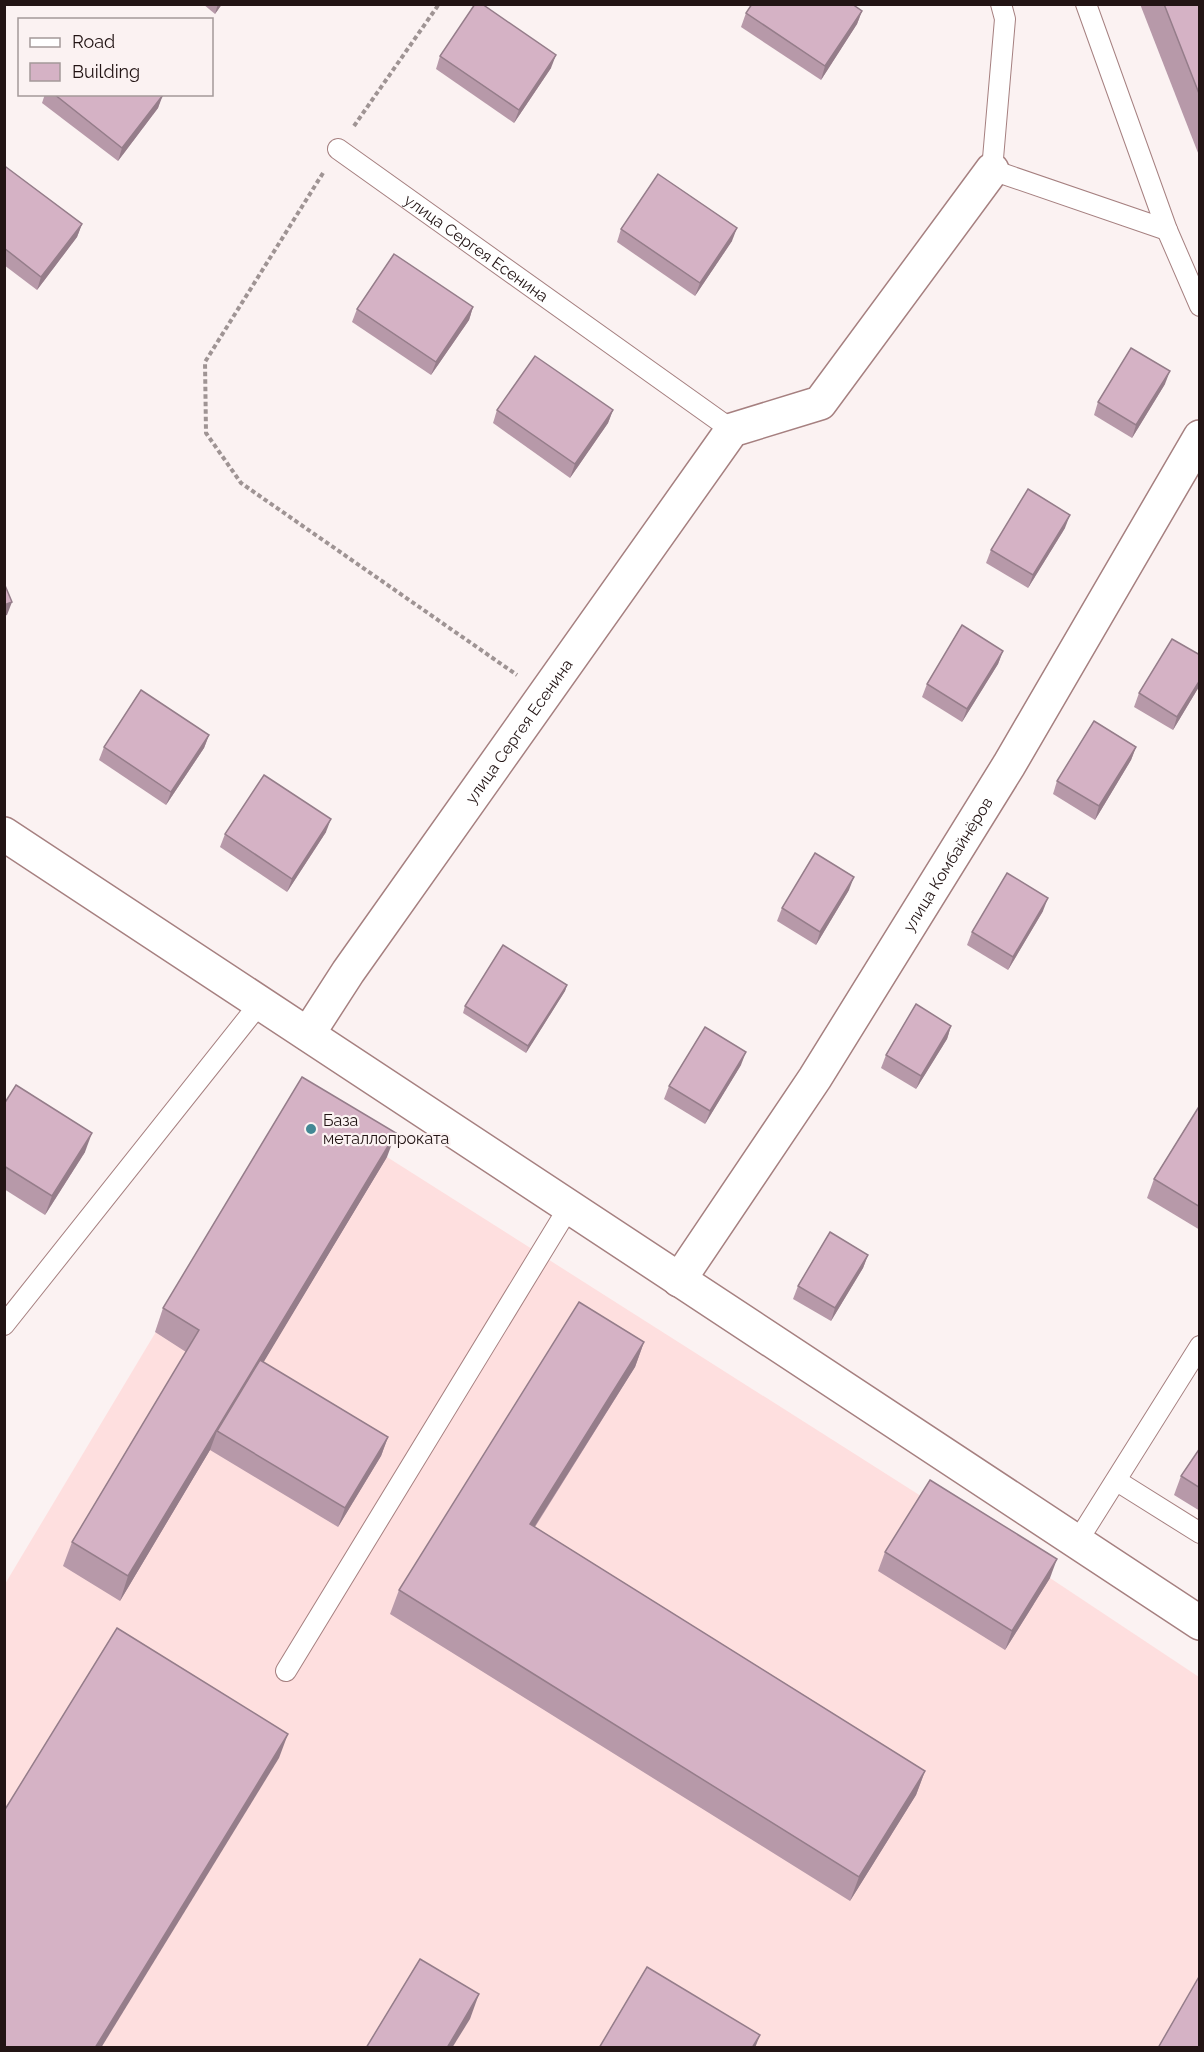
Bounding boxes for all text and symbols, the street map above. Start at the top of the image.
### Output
legend [18,18,213,96]
text: Road [72,31,115,52]
text: Building [72,61,140,82]
street label: улица Сергея Есенина [401,190,552,306]
street label: улица Сергея Есенина [461,655,576,807]
street label: улица Комбайнёров [899,794,996,935]
place label: База металлопроката [323,1111,449,1148]
marker: База металлопроката [304,1122,318,1136]

